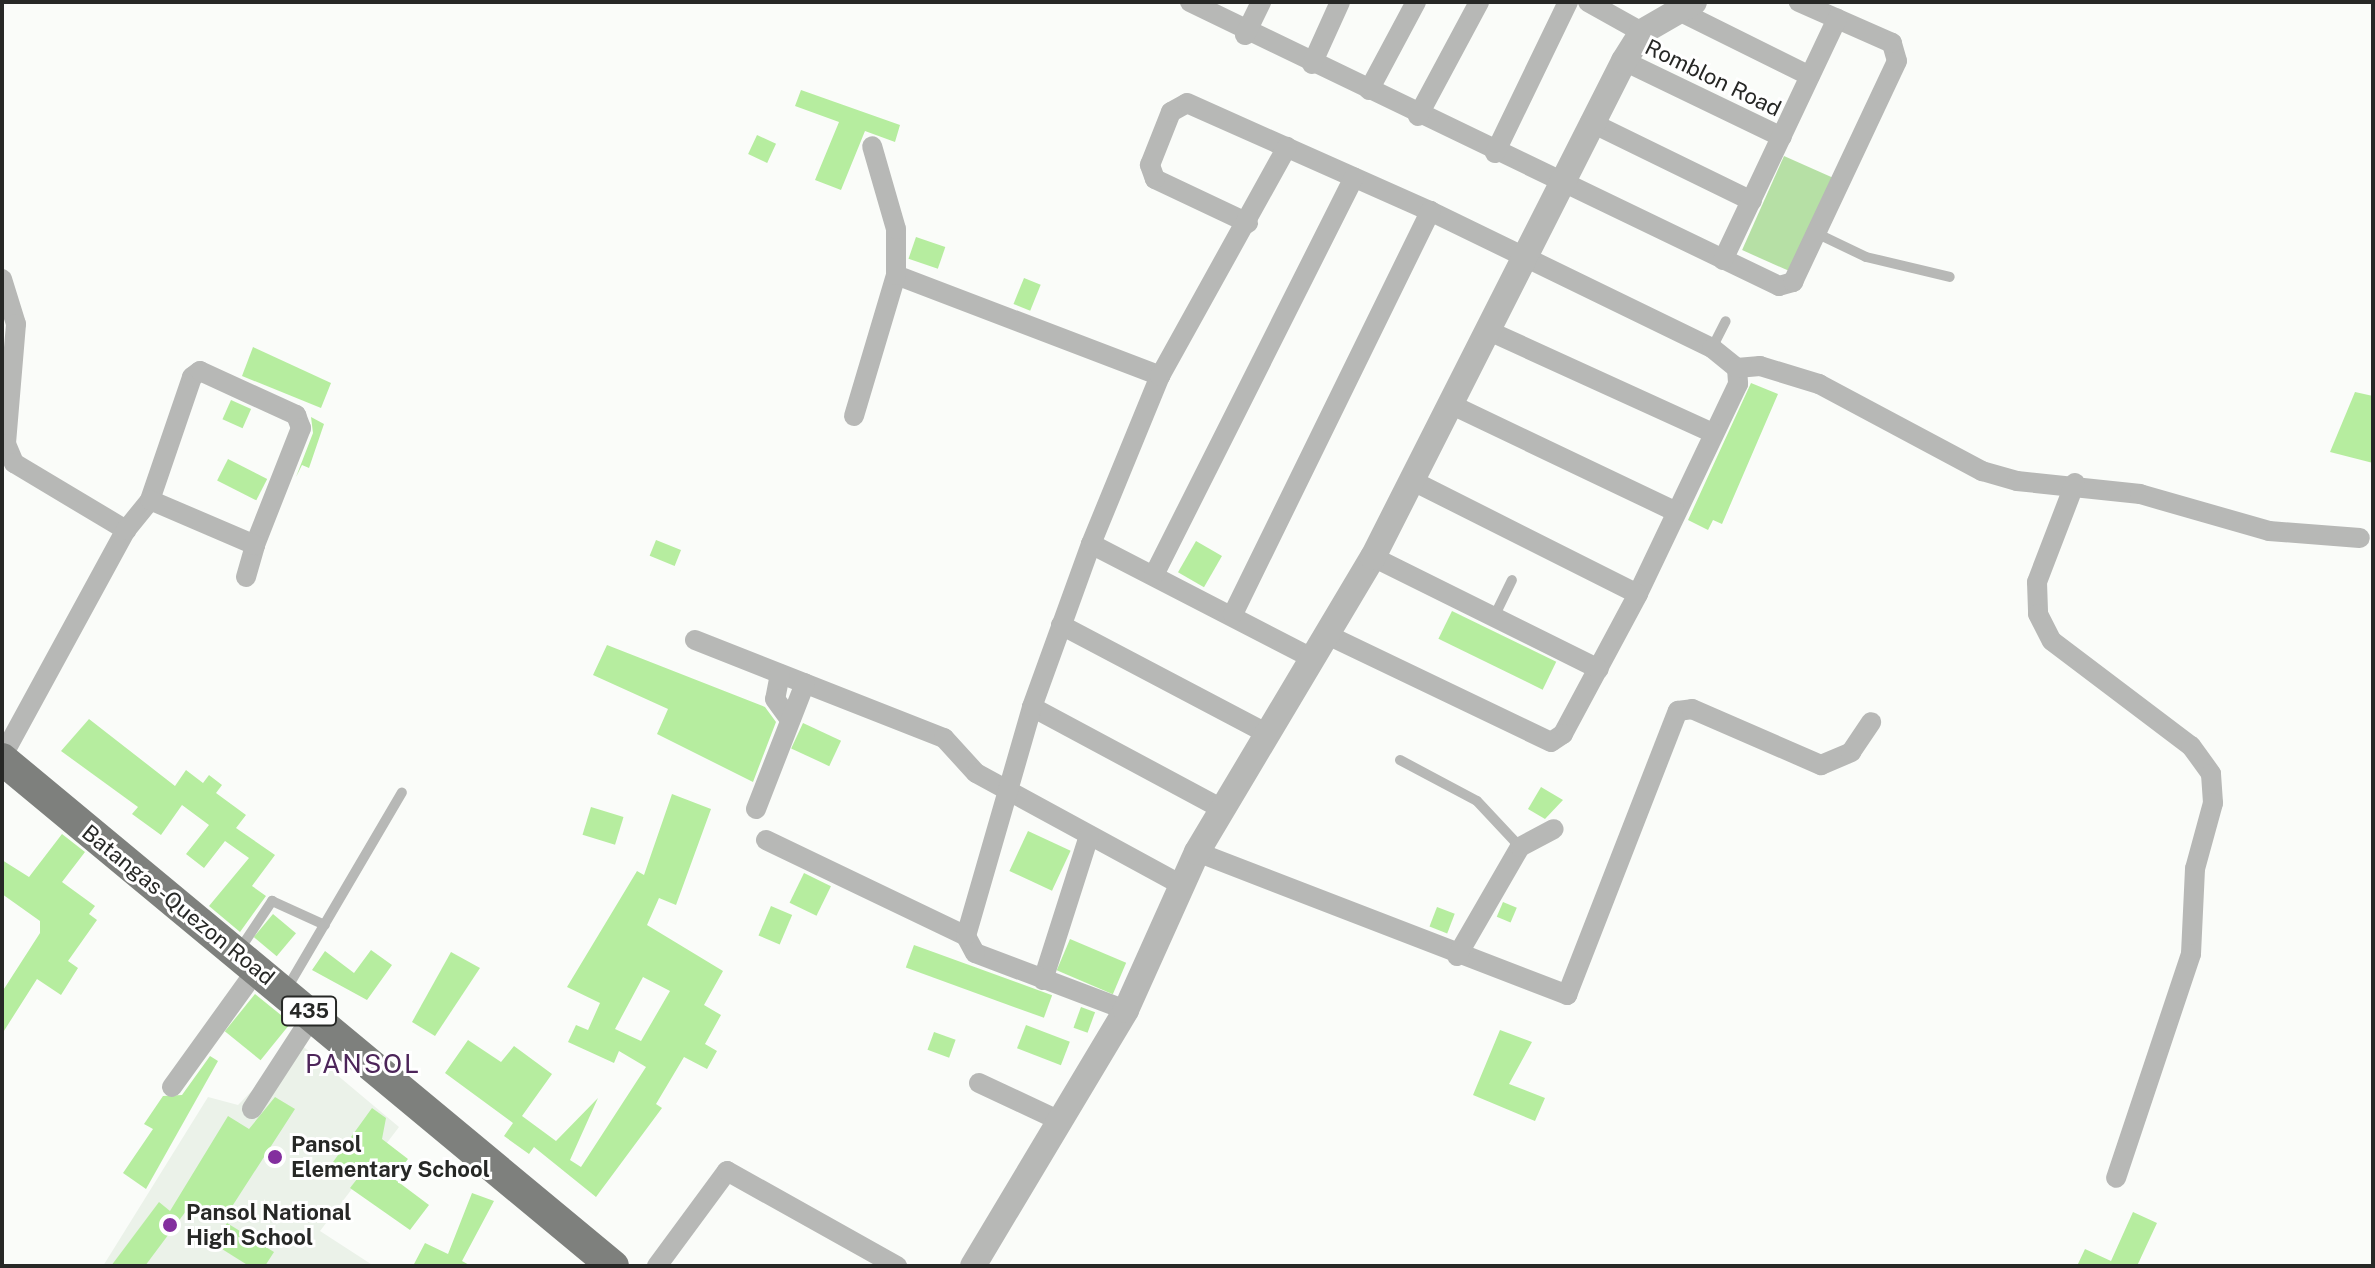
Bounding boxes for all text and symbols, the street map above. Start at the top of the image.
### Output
street label: Romblon Road [1641,34,1785,122]
street label: Batangas-Quezon Road [76,819,280,991]
road number: 435 [281,995,337,1027]
district label: PANSOL [305,1048,421,1080]
place label: Pansol Elementary School [291,1131,490,1182]
marker: Pansol Elementary School [266,1148,284,1166]
place label: Pansol National High School [186,1199,352,1250]
marker: Pansol National High School [161,1216,179,1234]

